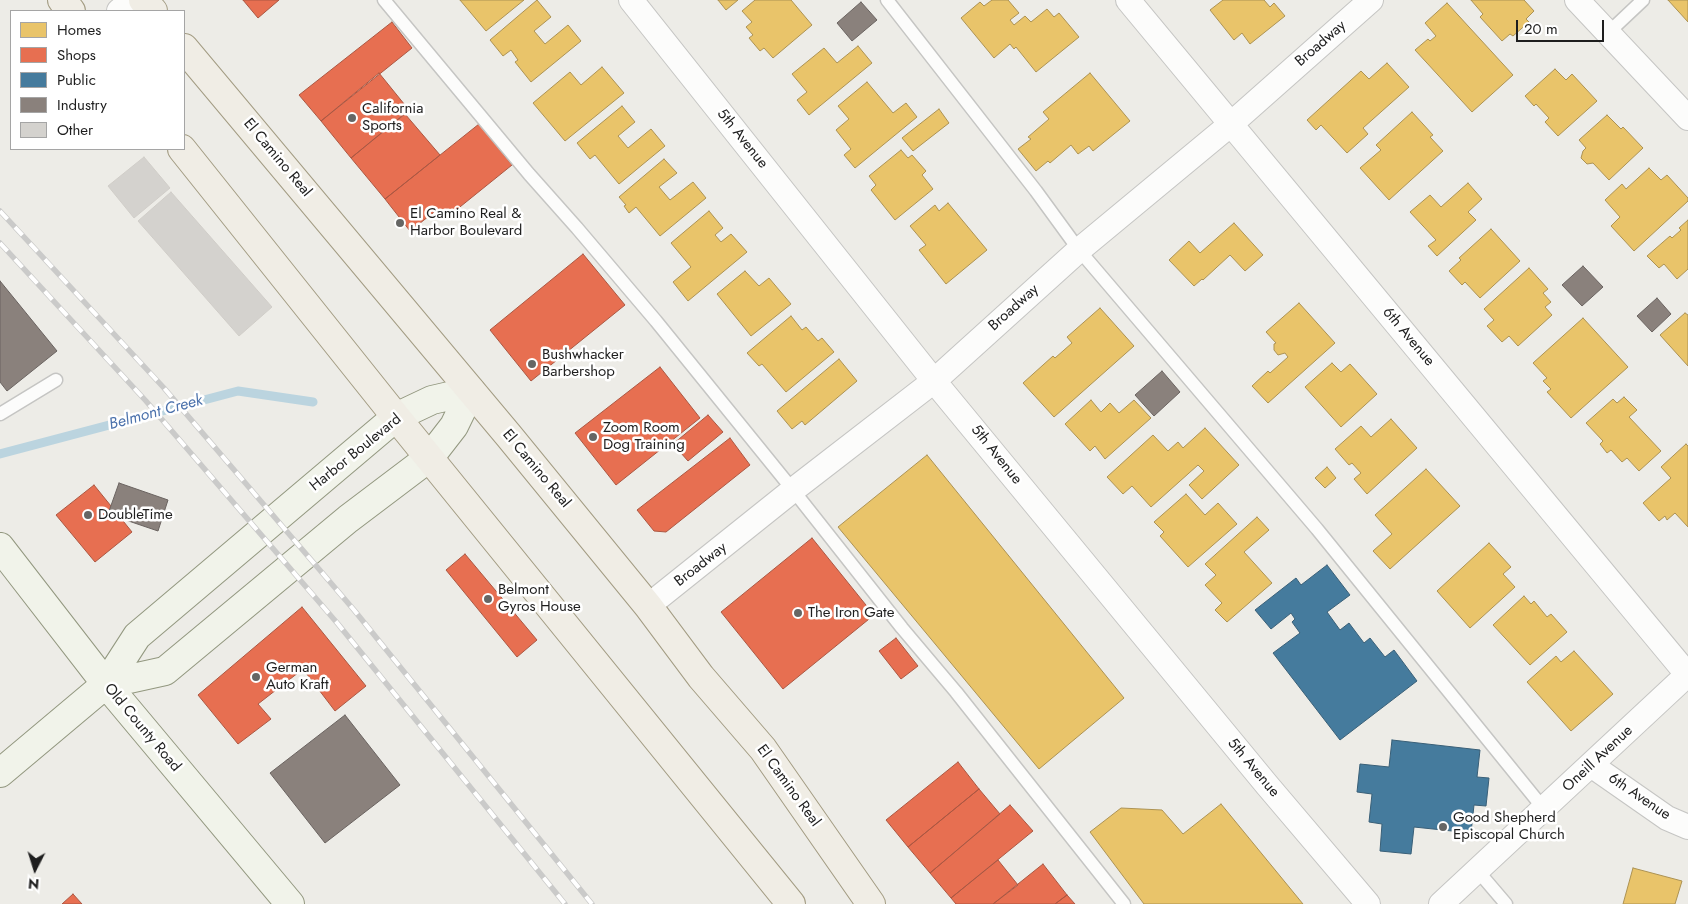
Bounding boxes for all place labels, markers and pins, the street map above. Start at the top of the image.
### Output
place label: California Sports [362,100,423,135]
marker: California Sports [346,112,358,124]
place label: El Camino Real & Harbor Boulevard [410,205,522,240]
marker: El Camino Real & Harbor Boulevard [394,217,406,229]
place label: Bushwhacker Barbershop [542,346,624,381]
marker: Bushwhacker Barbershop [526,358,538,370]
place label: Zoom Room Dog Training [603,419,685,454]
marker: Zoom Room Dog Training [587,431,599,443]
place label: DoubleTime [98,506,173,524]
marker: DoubleTime [82,509,94,521]
place label: Belmont Gyros House [498,581,581,616]
marker: Belmont Gyros House [482,593,494,605]
place label: The Iron Gate [808,604,894,622]
marker: The Iron Gate [792,607,804,619]
place label: German Auto Kraft [266,659,328,694]
marker: German Auto Kraft [250,671,262,683]
place label: Good Shepherd Episcopal Church [1453,809,1565,844]
marker: Good Shepherd Episcopal Church [1437,821,1449,833]

